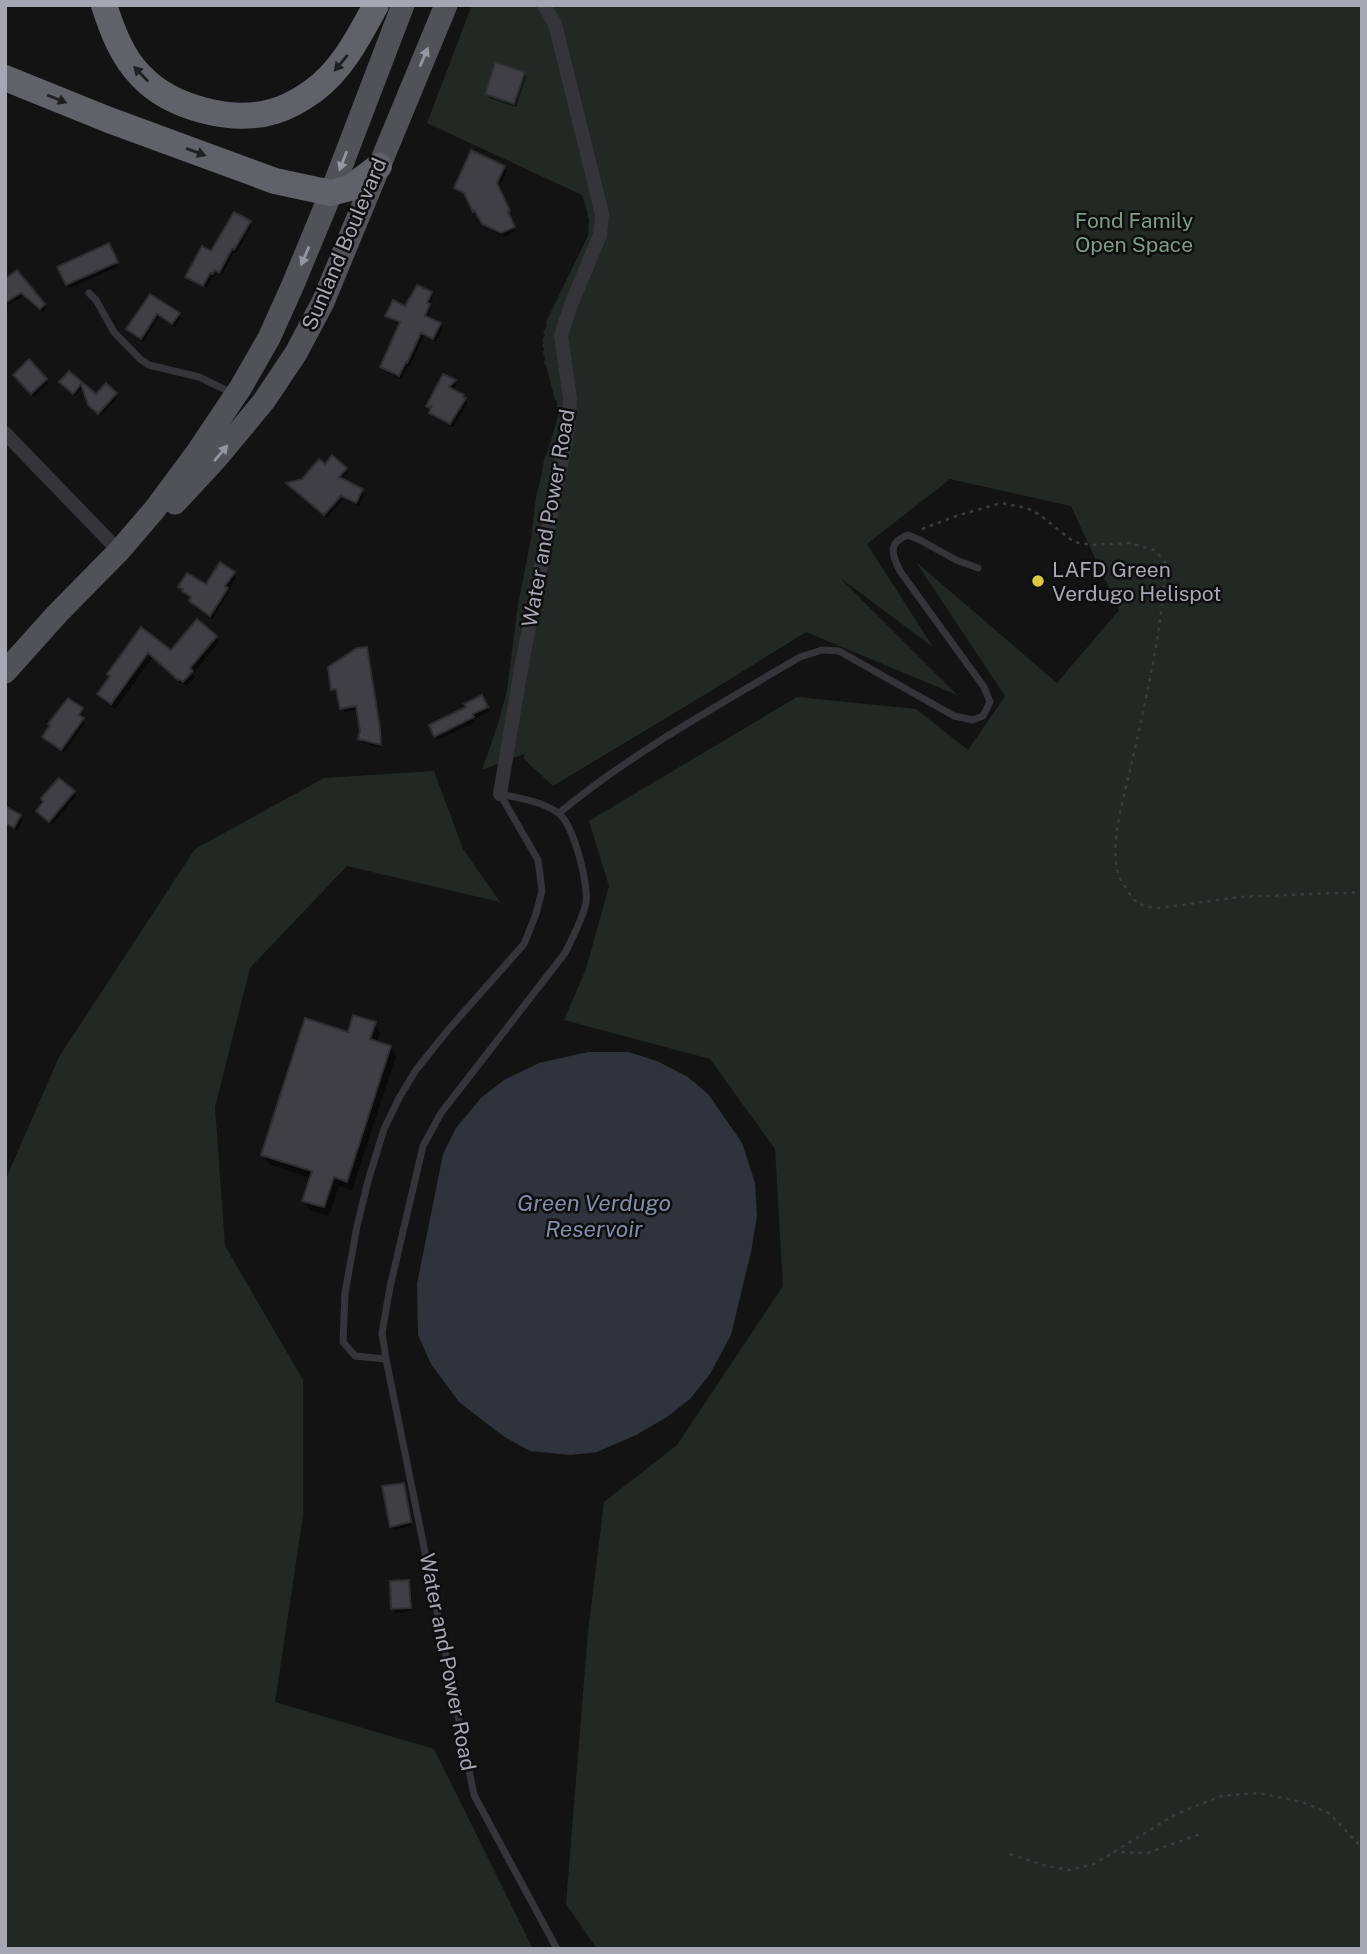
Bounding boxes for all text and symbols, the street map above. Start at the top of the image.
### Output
one-way arrow [419,47,430,68]
one-way arrow [333,54,348,72]
one-way arrow [134,66,150,83]
one-way arrow [47,94,68,105]
one-way arrow [186,147,207,158]
one-way arrow [337,151,348,172]
street label: Sunland Boulevard [296,154,392,334]
park label: Fond Family Open Space [1075,208,1193,257]
one-way arrow [299,246,310,267]
street label: Water and Power Road [517,407,579,629]
one-way arrow [213,444,228,461]
place label: LAFD Green Verdugo Helispot [1052,557,1221,606]
marker: LAFD Green Verdugo Helispot [1030,573,1046,589]
water label: Green Verdugo Reservoir [517,1189,671,1242]
street label: Water and Power Road [415,1551,481,1773]

